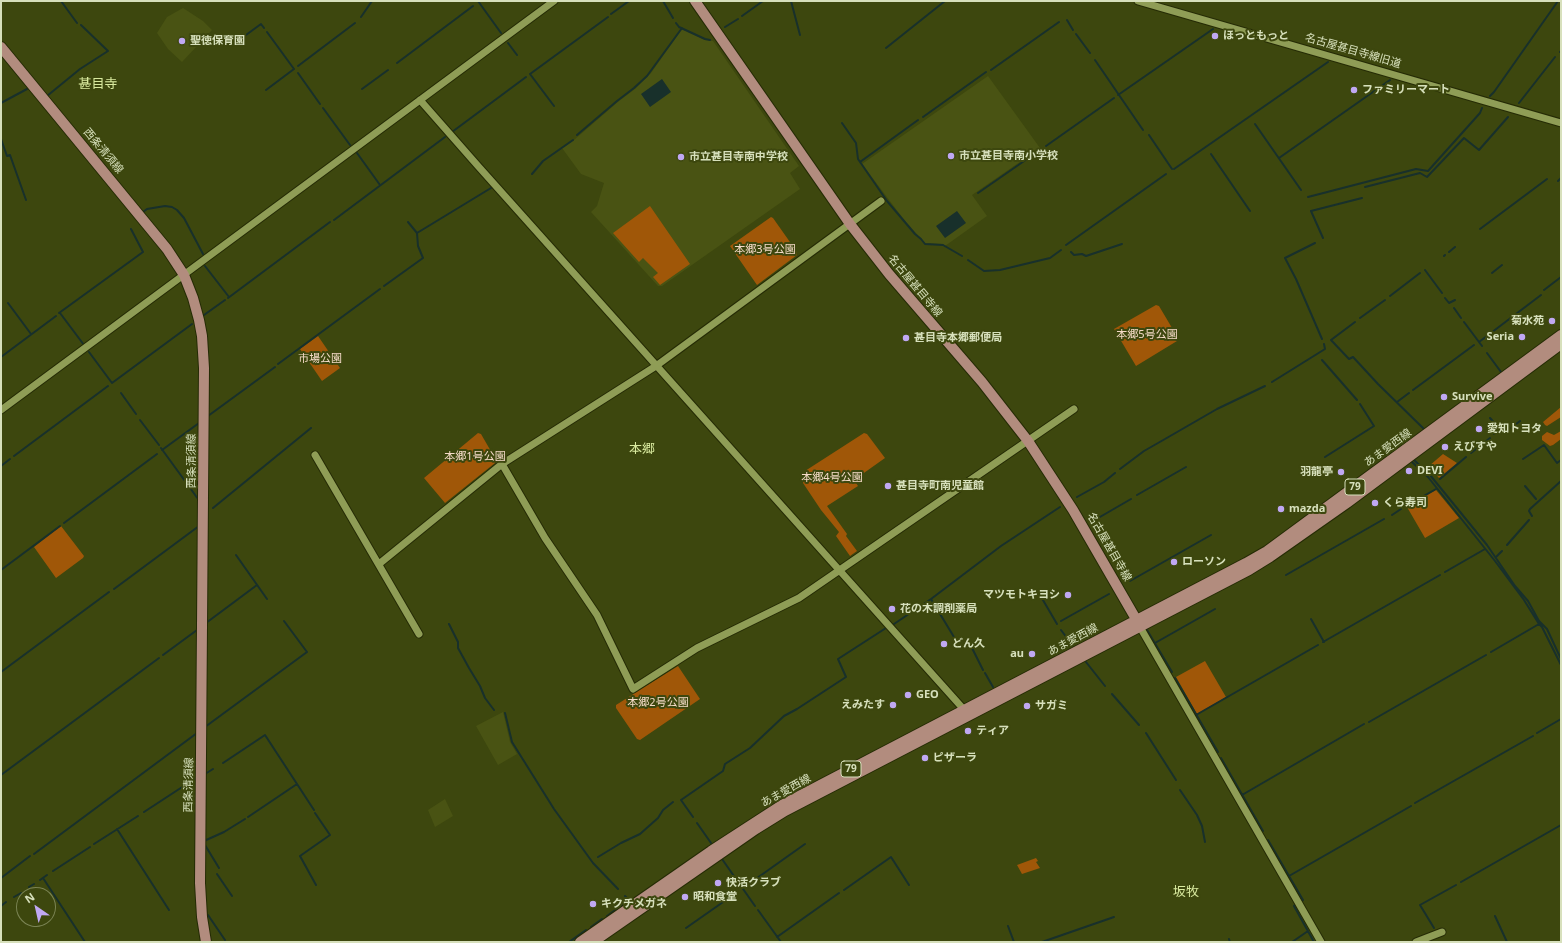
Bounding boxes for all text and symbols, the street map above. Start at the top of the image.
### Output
place label: ほっともっと [1223,29,1289,43]
marker: ほっともっと [1210,31,1220,41]
street label: 名古屋甚目寺線旧道 [1304,31,1402,71]
place label: 聖徳保育園 [190,34,245,48]
marker: 聖徳保育園 [177,36,187,46]
district label: 甚目寺 [79,76,117,92]
place label: ファミリーマート [1362,83,1450,97]
marker: ファミリーマート [1349,85,1359,95]
street label: 西条清須線 [80,126,126,176]
place label: 市立甚目寺南小学校 [959,149,1058,163]
place label: 市立甚目寺南中学校 [689,150,788,164]
marker: 市立甚目寺南小学校 [946,151,956,161]
marker: 市立甚目寺南中学校 [676,152,686,162]
park label: 本郷3号公園 [734,243,796,257]
street label: 名古屋甚目寺線 [885,252,945,320]
place label: 菊水苑 [1511,314,1544,328]
marker: 菊水苑 [1547,316,1557,326]
park label: 本郷5号公園 [1116,328,1178,342]
place label: Seria [1487,330,1514,344]
place label: 甚目寺本郷郵便局 [914,331,1002,345]
marker: Seria [1517,332,1527,342]
marker: 甚目寺本郷郵便局 [901,333,911,343]
park label: 市場公園 [298,352,342,366]
place label: Survive [1452,390,1493,404]
marker: Survive [1439,392,1449,402]
place label: 愛知トヨタ [1487,422,1542,436]
marker: 愛知トヨタ [1474,424,1484,434]
street label: あま愛西線 [1362,426,1414,470]
street label: 西条清須線 [185,434,199,488]
place label: えびすや [1453,440,1497,454]
district label: 本郷 [629,441,655,457]
marker: えびすや [1440,442,1450,452]
park label: 本郷1号公園 [444,450,506,464]
place label: DEVI [1417,464,1443,478]
place label: 羽龍亭 [1300,465,1333,479]
marker: DEVI [1404,466,1414,476]
marker: 羽龍亭 [1336,467,1346,477]
park label: 本郷4号公園 [801,471,863,485]
place label: 甚目寺町南児童館 [896,479,984,493]
road number: 79 [1345,479,1365,495]
marker: 甚目寺町南児童館 [883,481,893,491]
place label: くら寿司 [1383,496,1427,510]
marker: くら寿司 [1370,498,1380,508]
place label: mazda [1289,502,1325,516]
marker: mazda [1276,504,1286,514]
street label: 名古屋甚目寺線 [1084,510,1134,584]
place label: ローソン [1182,555,1226,569]
marker: ローソン [1169,557,1179,567]
place label: マツモトキヨシ [983,588,1060,602]
marker: マツモトキヨシ [1063,590,1073,600]
place label: 花の木調剤薬局 [900,602,977,616]
marker: 花の木調剤薬局 [887,604,897,614]
street label: あま愛西線 [1046,621,1100,659]
place label: どん久 [952,637,985,651]
marker: どん久 [939,639,949,649]
place label: au [1010,647,1024,661]
marker: au [1027,649,1037,659]
place label: GEO [916,688,939,702]
marker: GEO [903,690,913,700]
park label: 本郷2号公園 [627,696,689,710]
place label: えみたす [841,698,885,712]
place label: サガミ [1035,699,1068,713]
marker: えみたす [888,700,898,710]
marker: サガミ [1022,701,1032,711]
place label: ティア [976,724,1009,738]
marker: ティア [963,726,973,736]
place label: ピザーラ [933,751,977,765]
marker: ピザーラ [920,753,930,763]
street label: 西条清須線 [182,757,196,813]
road number: 79 [841,761,861,777]
street label: あま愛西線 [759,772,813,810]
place label: 快活クラブ [726,876,781,890]
marker: 快活クラブ [713,878,723,888]
district label: 坂牧 [1173,884,1199,900]
north arrow [16,887,56,927]
text: N [22,889,37,906]
place label: 昭和食堂 [693,890,737,904]
marker: 昭和食堂 [680,892,690,902]
place label: キクチメガネ [601,897,667,911]
marker: キクチメガネ [588,899,598,909]

